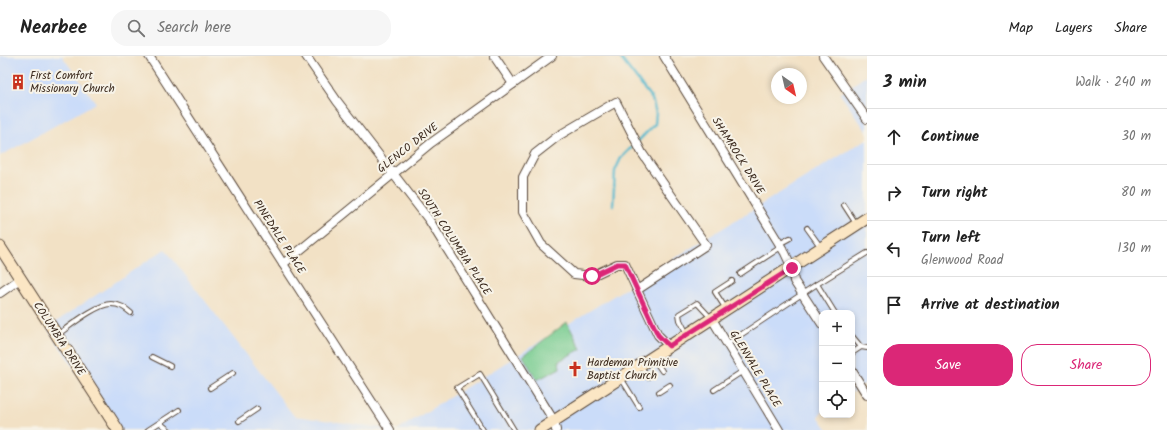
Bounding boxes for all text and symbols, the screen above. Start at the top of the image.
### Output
search box [111,10,391,46]
text: Nearbee [20,13,87,43]
text: Search here [157,16,231,40]
icon: search [125,17,147,39]
text: Map [1009,17,1033,39]
text: Layers [1055,17,1093,39]
text: Share [1115,17,1147,39]
place label: First Comfort Missionary Church [30,67,115,98]
north arrow [771,68,807,104]
text: 3 min [883,69,927,96]
text: Walk · 240 m [1075,72,1151,93]
building icon: First Comfort Missionary Church [9,73,27,91]
street label: SHAMROCK DRIVE [707,114,769,199]
street label: GLENCO DRIVE [373,118,443,178]
text: Continue [921,125,979,149]
icon: ahead [883,126,905,148]
text: 30 m [1122,126,1151,147]
text: Turn right [921,181,988,205]
icon: right [883,182,905,204]
text: 80 m [1121,182,1151,203]
street label: SOUTH COLUMBIA PLACE [413,185,496,300]
street label: PINEDALE PLACE [248,196,310,278]
text: Turn left [921,226,981,250]
icon: left [883,238,905,260]
text: 130 m [1117,238,1151,259]
text: Glenwood Road [921,250,1003,271]
route end [783,259,801,277]
route start [583,267,601,285]
text: Arrive at destination [921,293,1060,317]
icon: arrive [883,294,905,316]
street label: COLUMBIA DRIVE [28,298,90,380]
map controls [819,310,855,418]
button: + [819,310,855,346]
street label: GLENVALE PLACE [725,327,786,412]
button: Save [883,344,1013,386]
button: Share [1021,344,1151,386]
button: − [819,346,855,382]
place label: Hardeman Primitive Baptist Church [587,354,678,385]
church icon: Hardeman Primitive Baptist Church [566,360,584,378]
button: locate [819,382,855,418]

